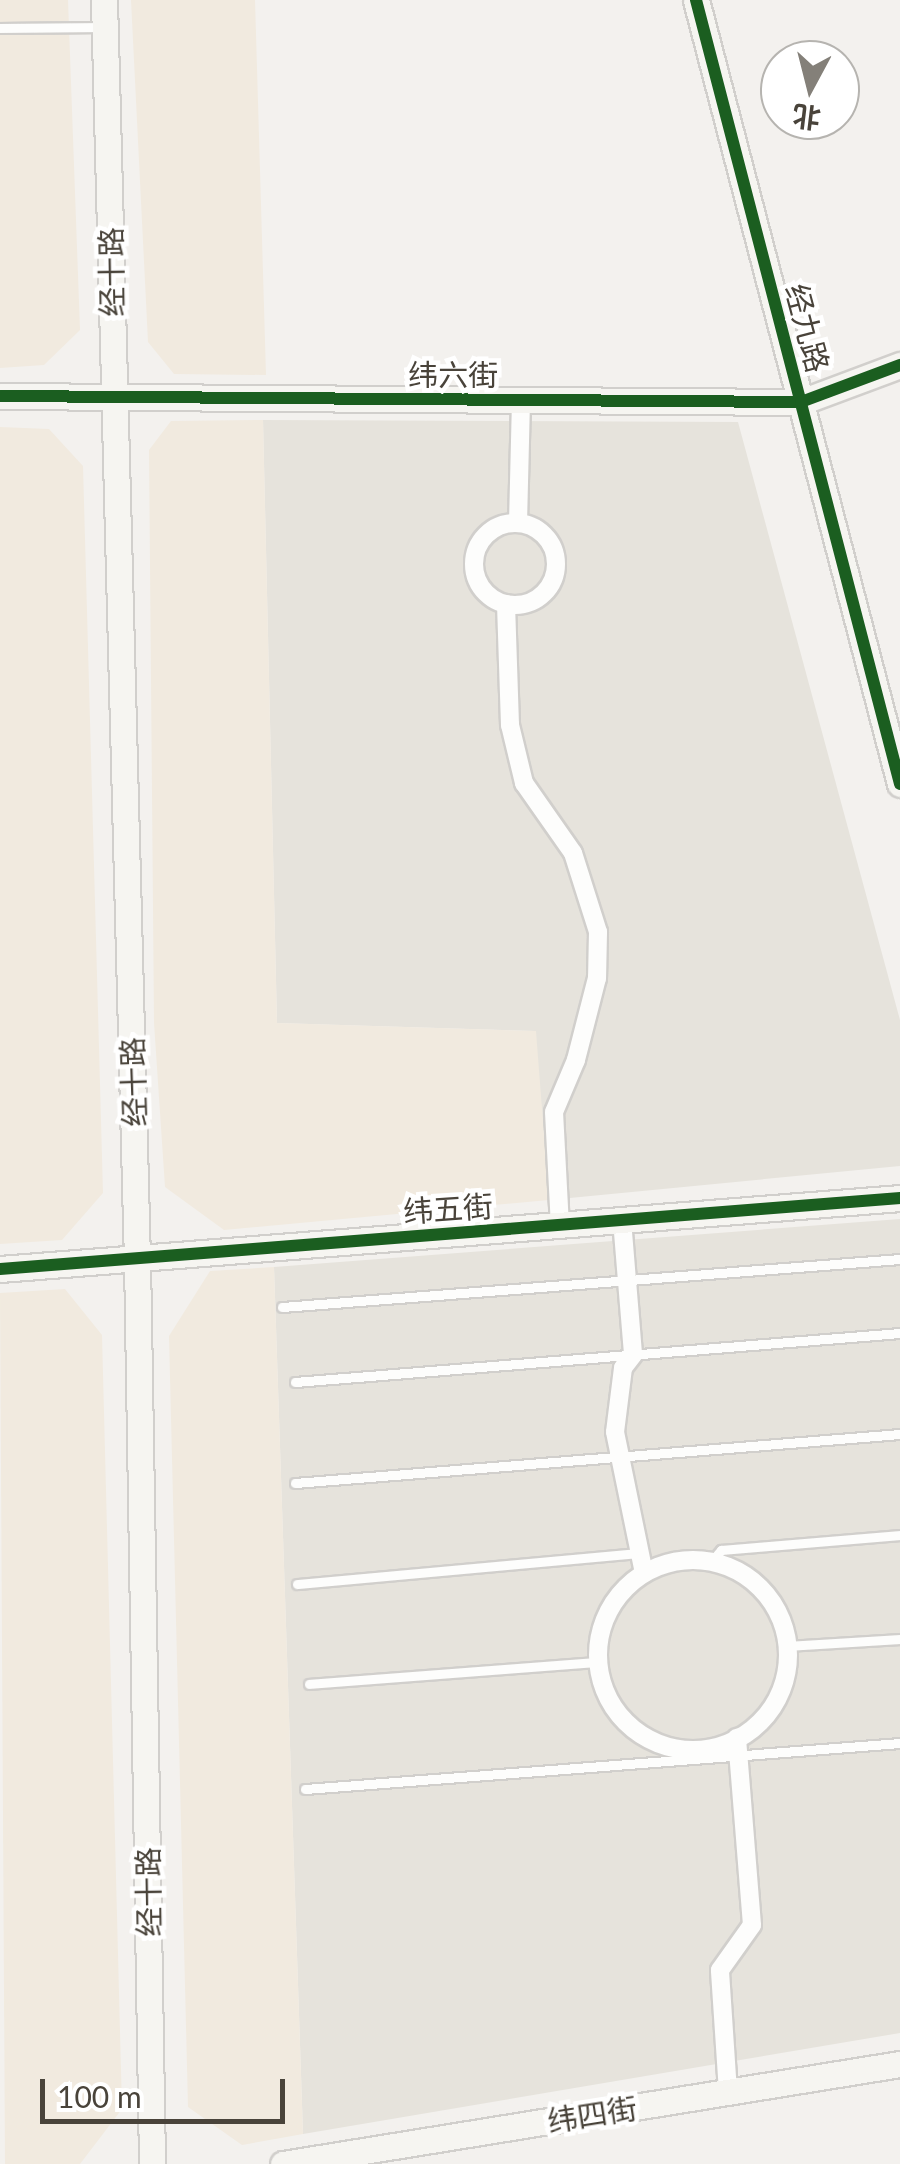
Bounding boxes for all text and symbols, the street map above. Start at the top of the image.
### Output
north arrow [760,40,860,140]
text: 北 [791,99,823,136]
street label: 经十路 [92,227,130,317]
street label: 经九路 [779,280,837,376]
street label: 纬六街 [408,356,498,392]
street label: 经十路 [113,1036,153,1128]
street label: 纬五街 [402,1187,494,1229]
street label: 经十路 [129,1847,167,1937]
scale bar [45,2059,290,2121]
text: 100 m [57,2078,142,2114]
street label: 纬四街 [545,2089,639,2139]

